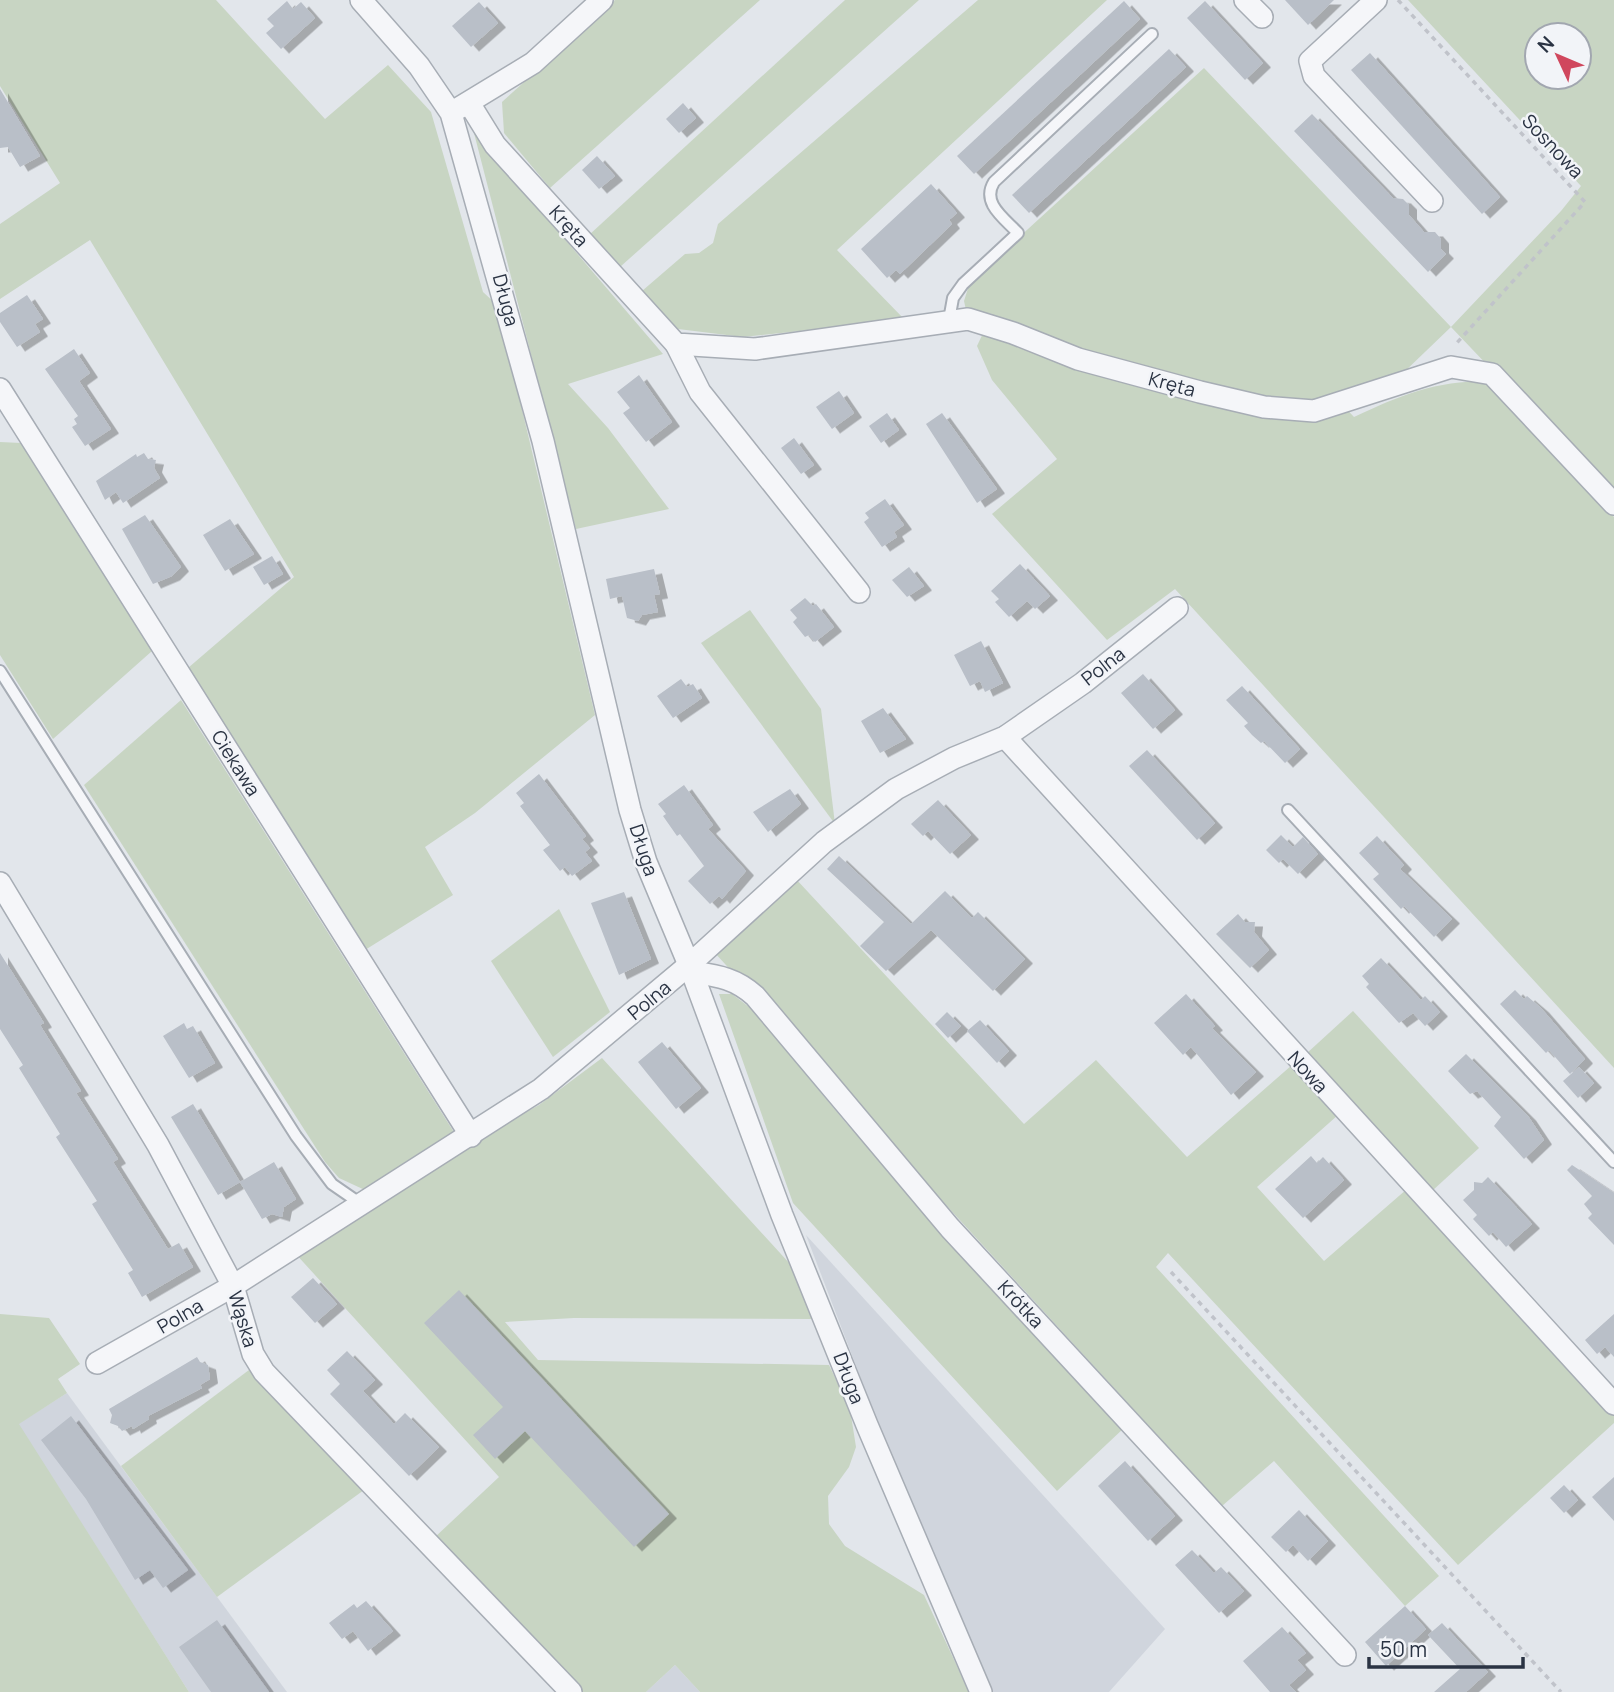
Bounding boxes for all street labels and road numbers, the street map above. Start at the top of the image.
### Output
street label: Sosnowa [1516,108,1590,184]
street label: Kręta [543,200,595,252]
street label: Długa [487,271,525,329]
street label: Kręta [1146,365,1198,403]
street label: Polna [1076,641,1130,691]
street label: Ciekawa [206,725,266,801]
street label: Długa [623,821,665,879]
street label: Polna [622,974,676,1026]
street label: Nowa [1282,1045,1334,1099]
street label: Krótka [992,1274,1050,1334]
street label: Wąska [222,1288,264,1350]
street label: Polna [152,1293,208,1339]
street label: Długa [827,1349,871,1407]

